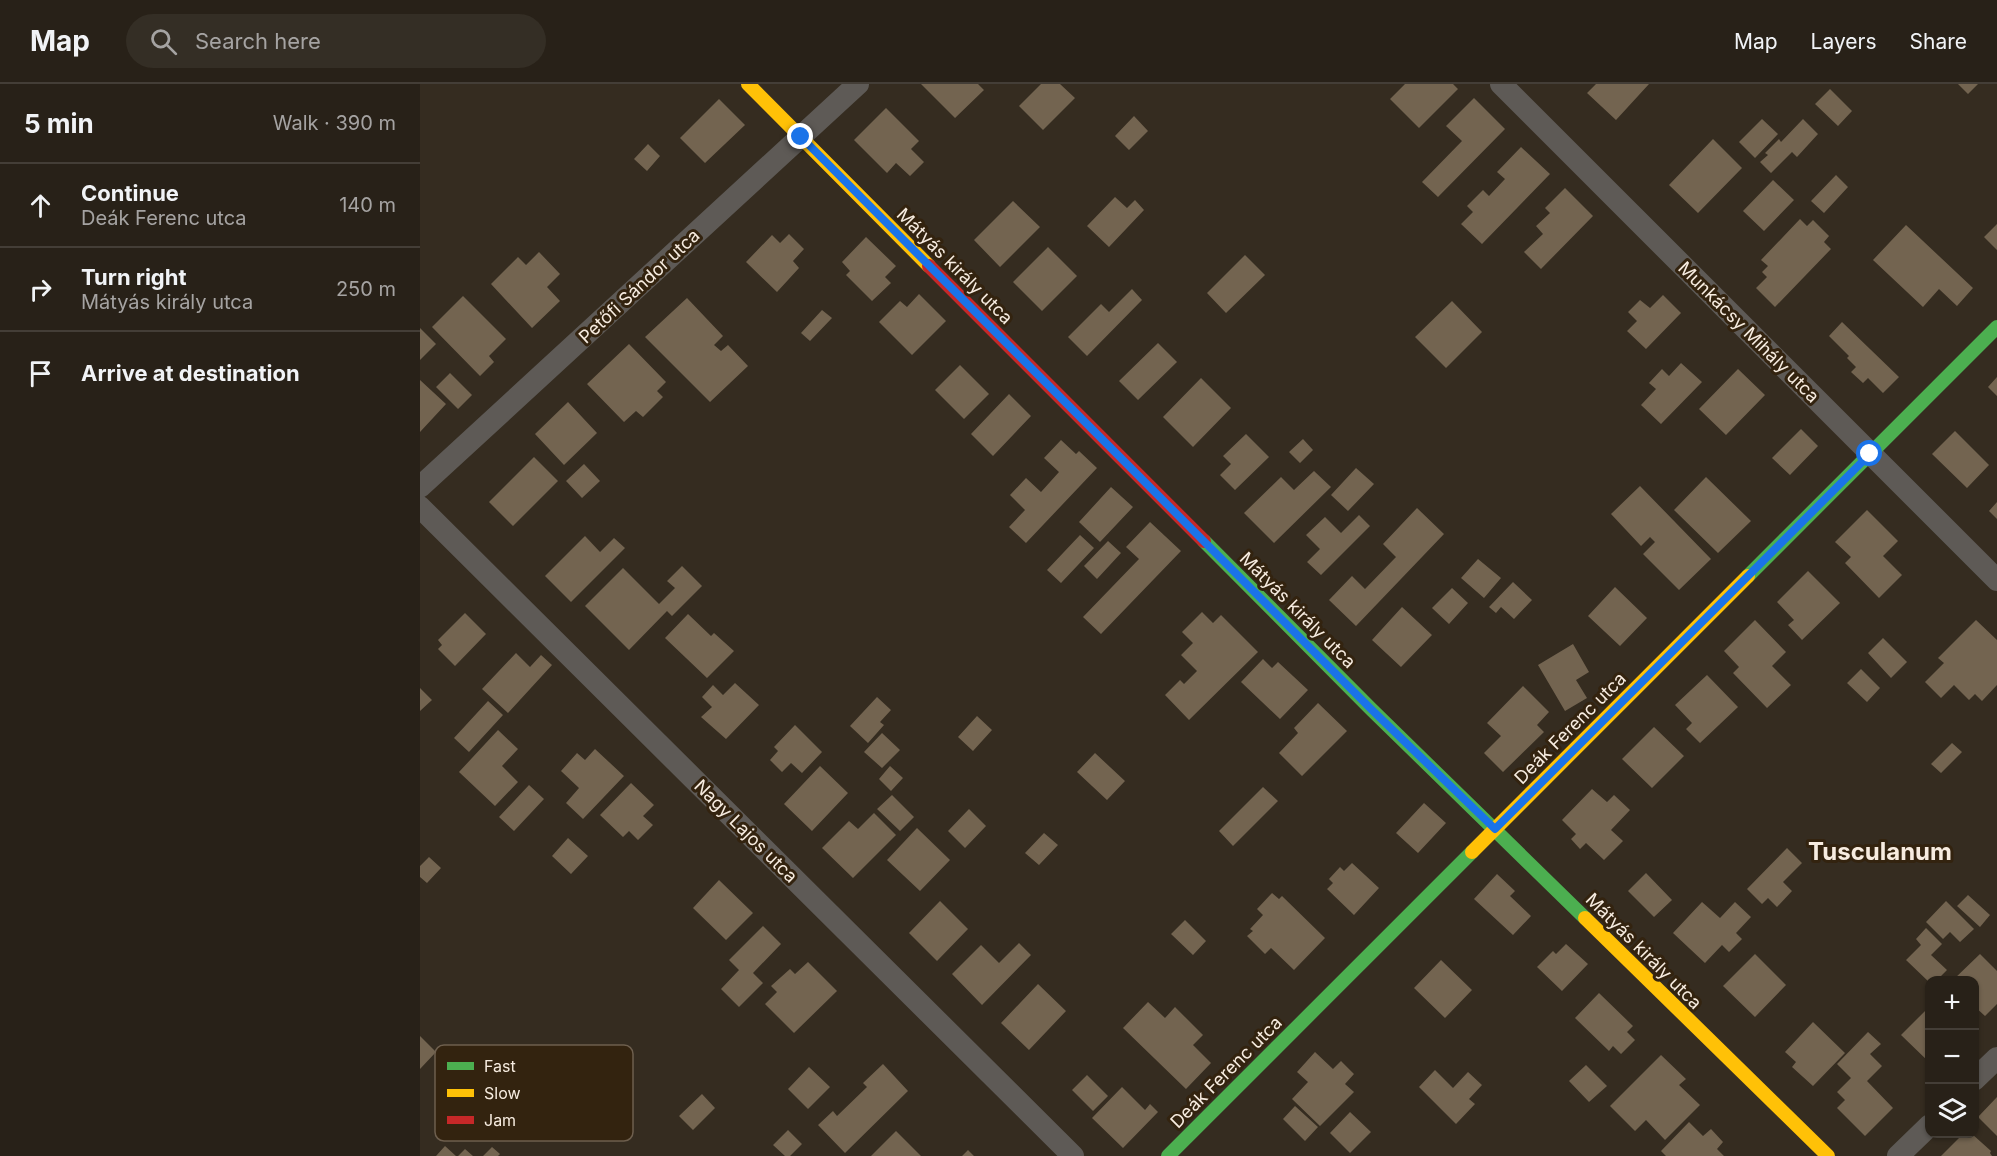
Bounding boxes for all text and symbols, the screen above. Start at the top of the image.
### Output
search box [126,14,546,68]
text: Map [30,24,90,58]
icon: search [147,25,180,58]
text: Search here [195,28,321,54]
text: Map [1734,29,1778,54]
text: Layers [1811,29,1877,54]
text: Share [1910,29,1967,54]
text: 5 min [24,108,94,139]
text: Walk · 390 m [273,111,396,135]
route end [787,123,813,149]
text: Continue [81,180,179,206]
icon: ahead [24,189,57,222]
text: 140 m [339,193,396,217]
street label: Mátyás király utca [893,204,1017,328]
text: Deák Ferenc utca [81,206,247,230]
street label: Petőfi Sándor utca [574,225,704,347]
street label: Munkácsy Mihály utca [1674,257,1824,407]
text: Turn right [81,264,187,290]
icon: right [24,273,57,306]
text: 250 m [336,277,396,301]
text: Mátyás király utca [81,290,253,314]
icon: arrive [24,357,57,390]
text: Arrive at destination [81,360,300,386]
route start [1856,440,1882,466]
street label: Mátyás király utca [1236,548,1360,672]
street label: Deák Ferenc utca [1510,668,1630,788]
street label: Nagy Lajos utca [690,775,802,887]
district label: Tusculanum [1808,837,1952,866]
street label: Mátyás király utca [1582,889,1706,1013]
map controls [1925,976,1979,1138]
button: + [1925,976,1979,1030]
street label: Deák Ferenc utca [1166,1012,1286,1132]
button: − [1925,1030,1979,1084]
legend [435,1045,633,1141]
text: Fast [484,1056,516,1076]
text: Slow [484,1083,521,1103]
button: layers [1925,1084,1979,1138]
text: Jam [484,1110,516,1130]

